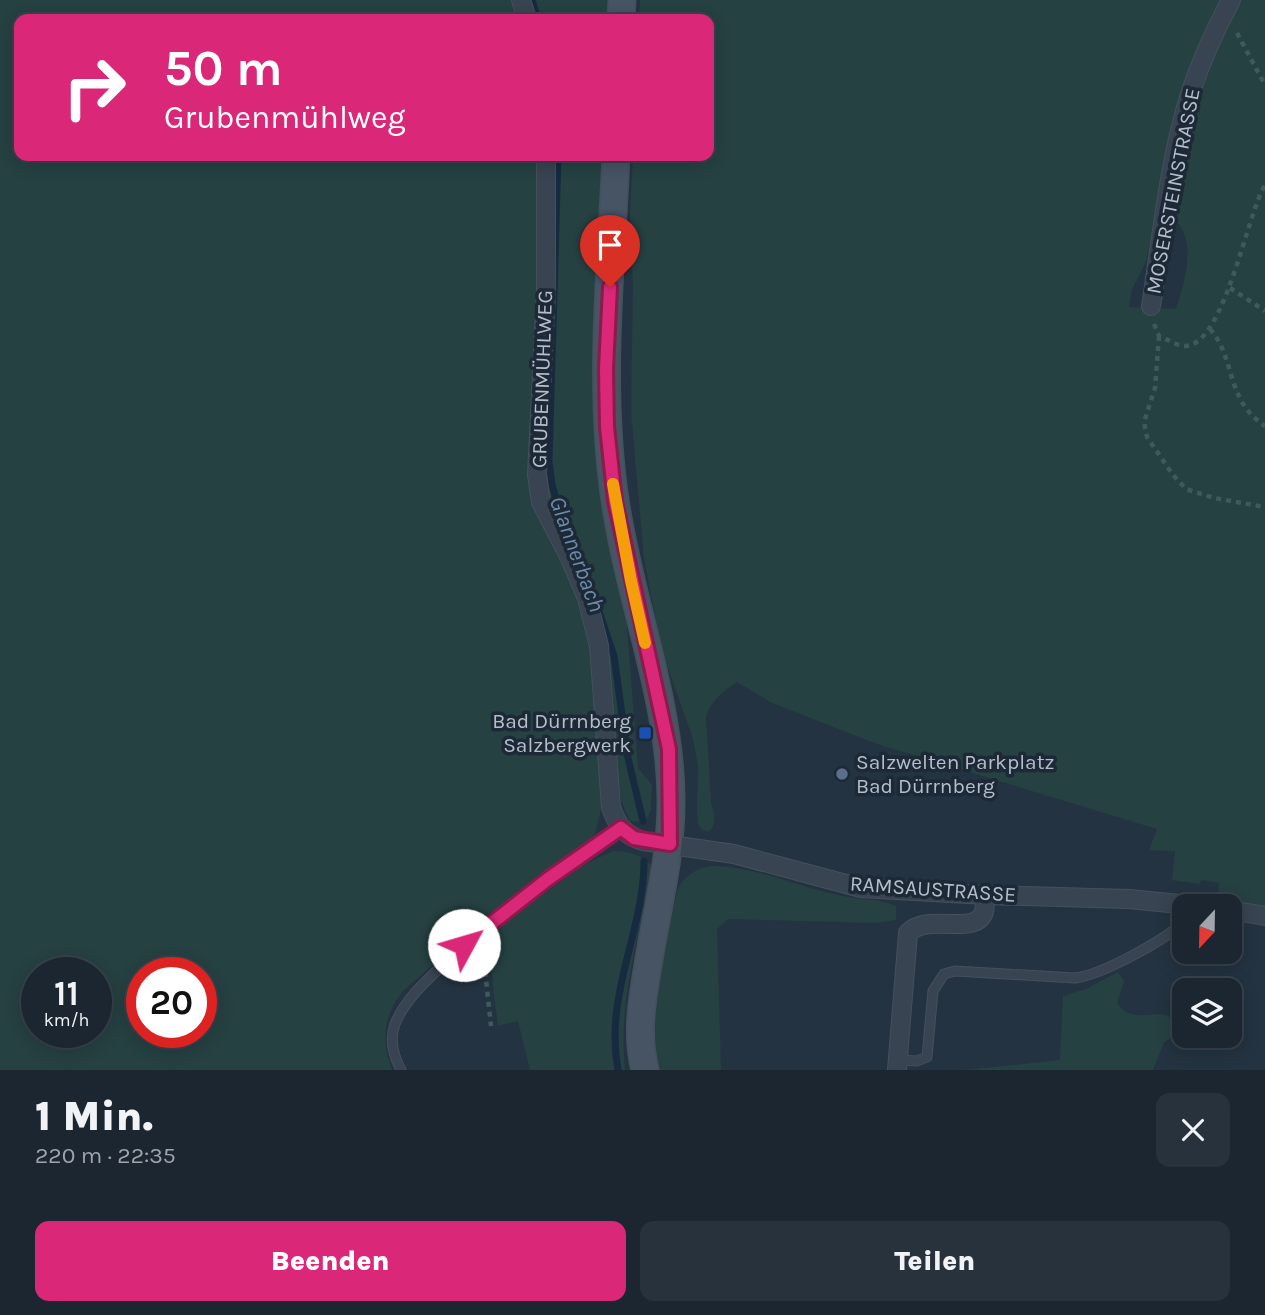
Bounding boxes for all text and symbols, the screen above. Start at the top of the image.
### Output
text: 50 m [164,40,282,97]
icon: right [49,42,140,133]
street label: MOSERSTEINSTRASSE [1141,86,1205,296]
text: Grubenmühlweg [164,99,406,136]
pin [580,215,640,287]
icon: arrive [591,226,629,264]
street label: GRUBENMÜHLWEG [527,290,557,468]
water label: Glannerbach [544,492,610,616]
place label: Bad Dürrnberg Salzbergwerk [492,709,631,757]
marker: Bad Dürrnberg Salzbergwerk [637,725,653,741]
place label: Salzwelten Parkplatz Bad Dürrnberg [856,750,1055,798]
marker: Salzwelten Parkplatz Bad Dürrnberg [834,766,850,782]
street label: RAMSAUSTRASSE [849,871,1017,907]
north arrow [1172,894,1242,964]
map controls [1172,894,1242,1048]
position arrow [427,908,501,982]
speed limit sign: 20 [126,957,217,1048]
text: 11 [54,973,79,1014]
button: layers [1172,978,1242,1048]
text: km/h [44,1009,89,1031]
text: 1 Min. [35,1091,153,1141]
button: close [1156,1093,1230,1167]
text: 220 m · 22:35 [35,1142,176,1169]
button: Beenden [35,1221,626,1301]
button: Teilen [640,1221,1230,1301]

